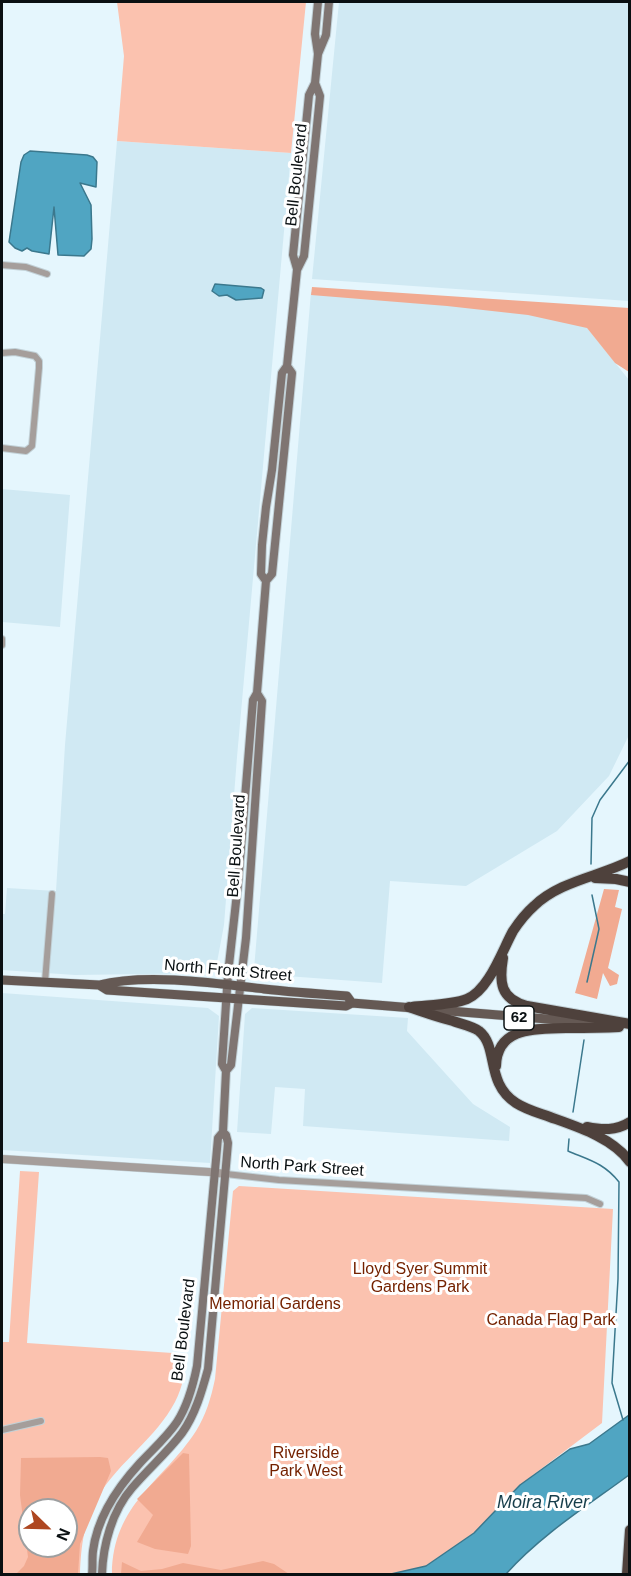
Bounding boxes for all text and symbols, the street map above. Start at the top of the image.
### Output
street label: Bell Boulevard [282,123,312,227]
street label: Bell Boulevard [224,794,250,898]
street label: North Front Street [163,956,293,986]
road number: 62 [504,1006,534,1030]
street label: North Park Street [240,1153,364,1181]
park label: Lloyd Syer Summit Gardens Park [353,1260,487,1298]
street label: Bell Boulevard [168,1278,200,1382]
park label: Memorial Gardens [209,1295,341,1315]
park label: Canada Flag Park [487,1311,615,1331]
park label: Riverside Park West [269,1444,343,1482]
water label: Moira River [497,1492,589,1514]
north arrow [18,1498,78,1558]
text: N [53,1526,73,1543]

